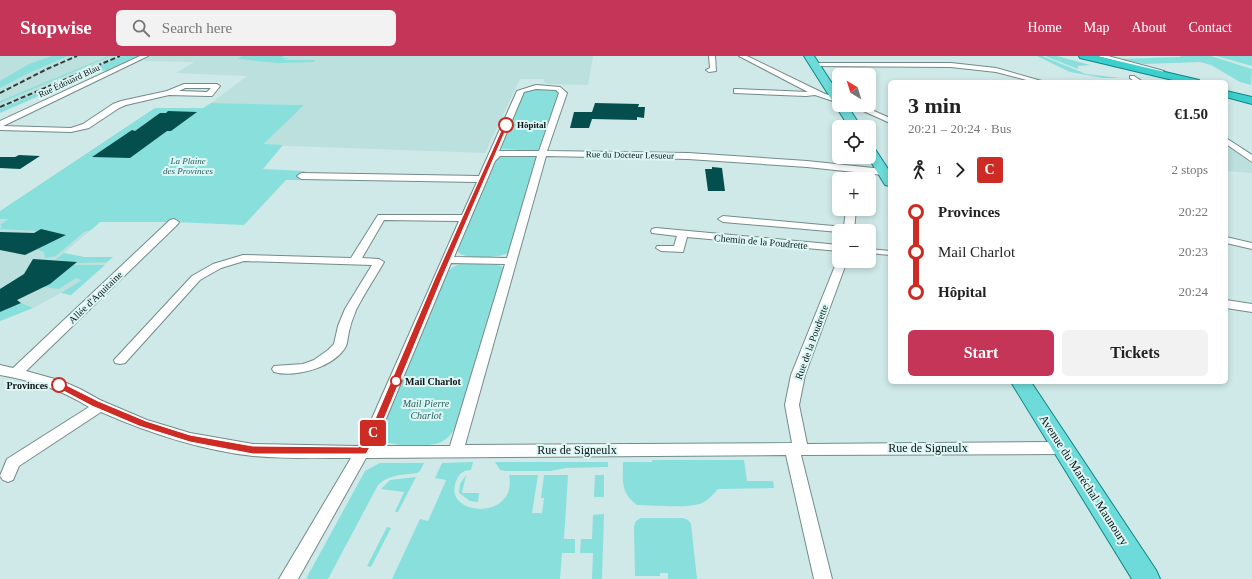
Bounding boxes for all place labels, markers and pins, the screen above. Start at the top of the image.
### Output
marker: Hôpital [498,117,514,133]
place label: Hôpital [517,120,547,130]
marker: Mail Charlot [390,375,402,387]
place label: Mail Charlot [405,376,461,387]
marker: Provinces [51,377,67,393]
place label: Provinces [7,380,48,391]

